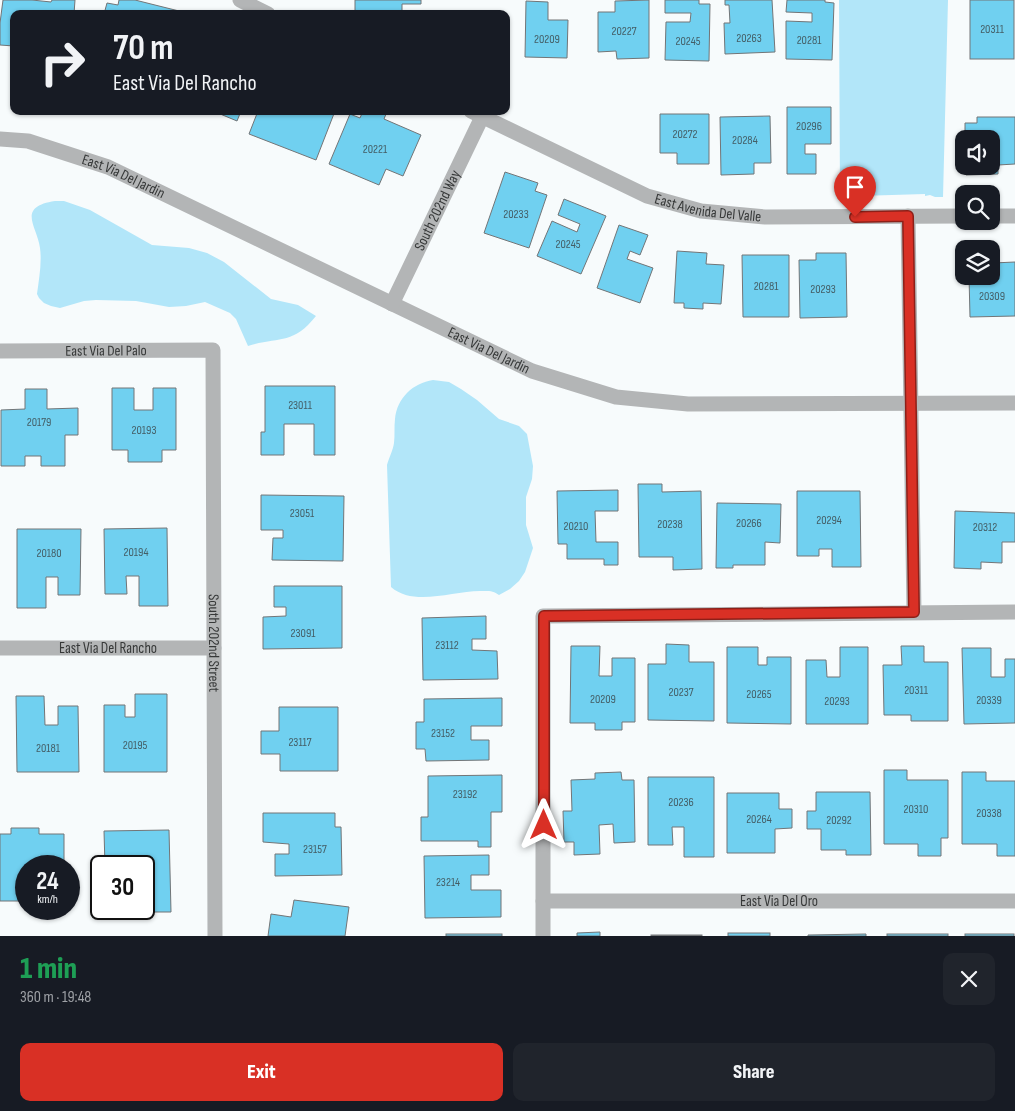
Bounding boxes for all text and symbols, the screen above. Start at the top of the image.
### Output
house number: 20311 [980,22,1005,37]
house number: 20227 [611,24,637,39]
text: 70 m [113,27,173,70]
icon: right [30,30,95,95]
house number: 20263 [736,31,762,46]
house number: 20209 [534,32,560,47]
house number: 20281 [797,33,822,48]
house number: 20245 [675,34,701,49]
text: East Via Del Rancho [113,70,257,97]
house number: 20296 [796,119,822,134]
house number: 20272 [673,127,698,142]
map controls [955,130,1000,285]
button: sound [955,130,1000,175]
house number: 20284 [732,133,758,148]
house number: 20221 [363,142,388,157]
street label: East Via Del Jardin [80,150,168,203]
pin [834,166,876,217]
street label: South 202nd Way [410,167,465,254]
icon: arrive [841,173,869,201]
button: search [955,185,1000,230]
street label: East Avenida Del Valle [653,189,762,226]
house number: 20233 [503,207,529,222]
house number: 20245 [555,237,581,252]
button: layers [955,240,1000,285]
house number: 20281 [754,279,779,294]
house number: 20293 [810,282,836,297]
house number: 20309 [979,289,1005,304]
street label: East Via Del Jardin [445,322,533,378]
street label: East Via Del Palo [65,341,147,360]
house number: 23011 [288,398,313,413]
house number: 20179 [27,415,51,430]
house number: 20193 [132,423,156,438]
house number: 23051 [290,506,315,521]
house number: 20294 [816,513,842,528]
house number: 20266 [736,516,762,531]
house number: 20238 [657,517,683,532]
house number: 20210 [564,519,588,534]
house number: 20312 [973,520,997,535]
house number: 20194 [124,545,148,560]
house number: 20180 [36,546,62,561]
street label: South 202nd Street [204,594,224,693]
house number: 23091 [291,626,316,641]
house number: 23112 [435,638,459,653]
street label: East Via Del Rancho [59,639,157,658]
house number: 20311 [904,683,929,698]
house number: 20237 [668,685,694,700]
house number: 20265 [746,687,772,702]
house number: 20209 [590,692,616,707]
house number: 20339 [976,693,1002,708]
house number: 20293 [824,694,850,709]
house number: 23152 [431,726,455,741]
house number: 23117 [288,735,312,750]
house number: 20195 [123,738,147,753]
house number: 20181 [36,741,61,756]
house number: 23192 [453,787,477,802]
house number: 20236 [668,795,694,810]
position arrow [517,798,569,850]
house number: 20310 [904,802,928,817]
house number: 20338 [976,806,1002,821]
house number: 20264 [746,812,772,827]
house number: 20292 [826,813,852,828]
house number: 23157 [303,842,327,857]
speed limit sign: 30 [90,855,155,920]
text: 24 [36,866,59,897]
house number: 23214 [436,875,460,890]
text: km/h [37,892,58,907]
street label: East Via Del Oro [740,892,818,911]
text: 1 min [20,951,77,987]
button: close [943,953,995,1005]
text: 360 m · 19:48 [20,988,91,1007]
button: Exit [20,1043,503,1101]
button: Share [513,1043,995,1101]

